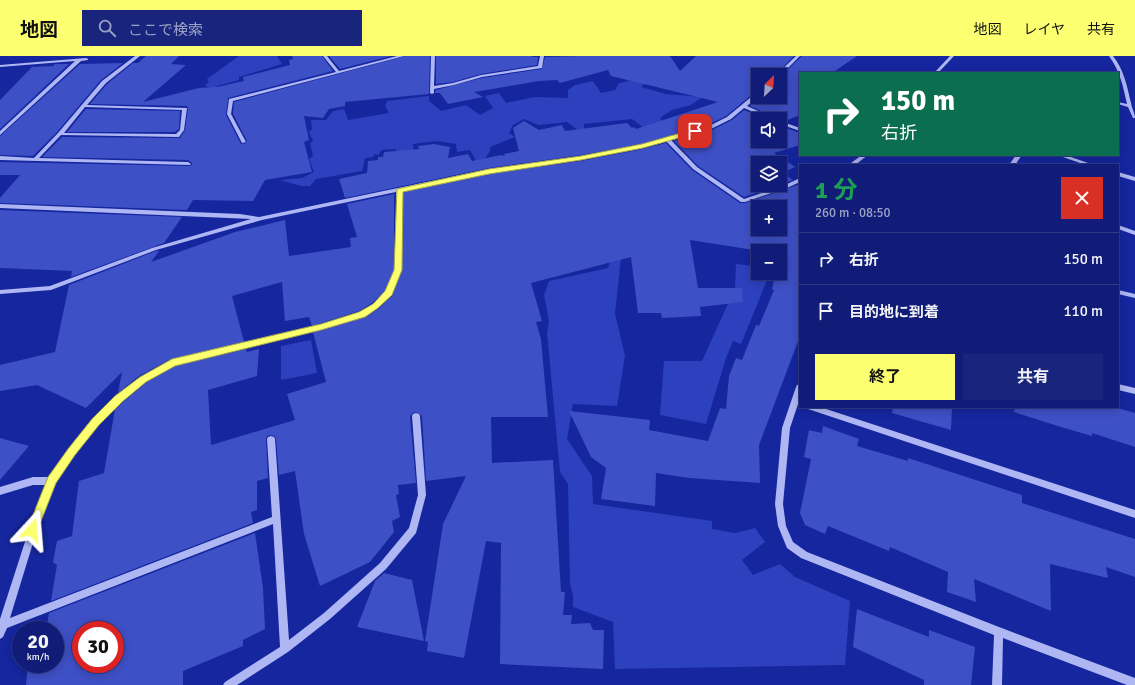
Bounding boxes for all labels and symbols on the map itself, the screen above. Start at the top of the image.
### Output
north arrow [751,68,787,104]
pin [678,114,712,148]
position arrow [11,509,53,551]
speed limit sign: 30 [72,621,124,673]

